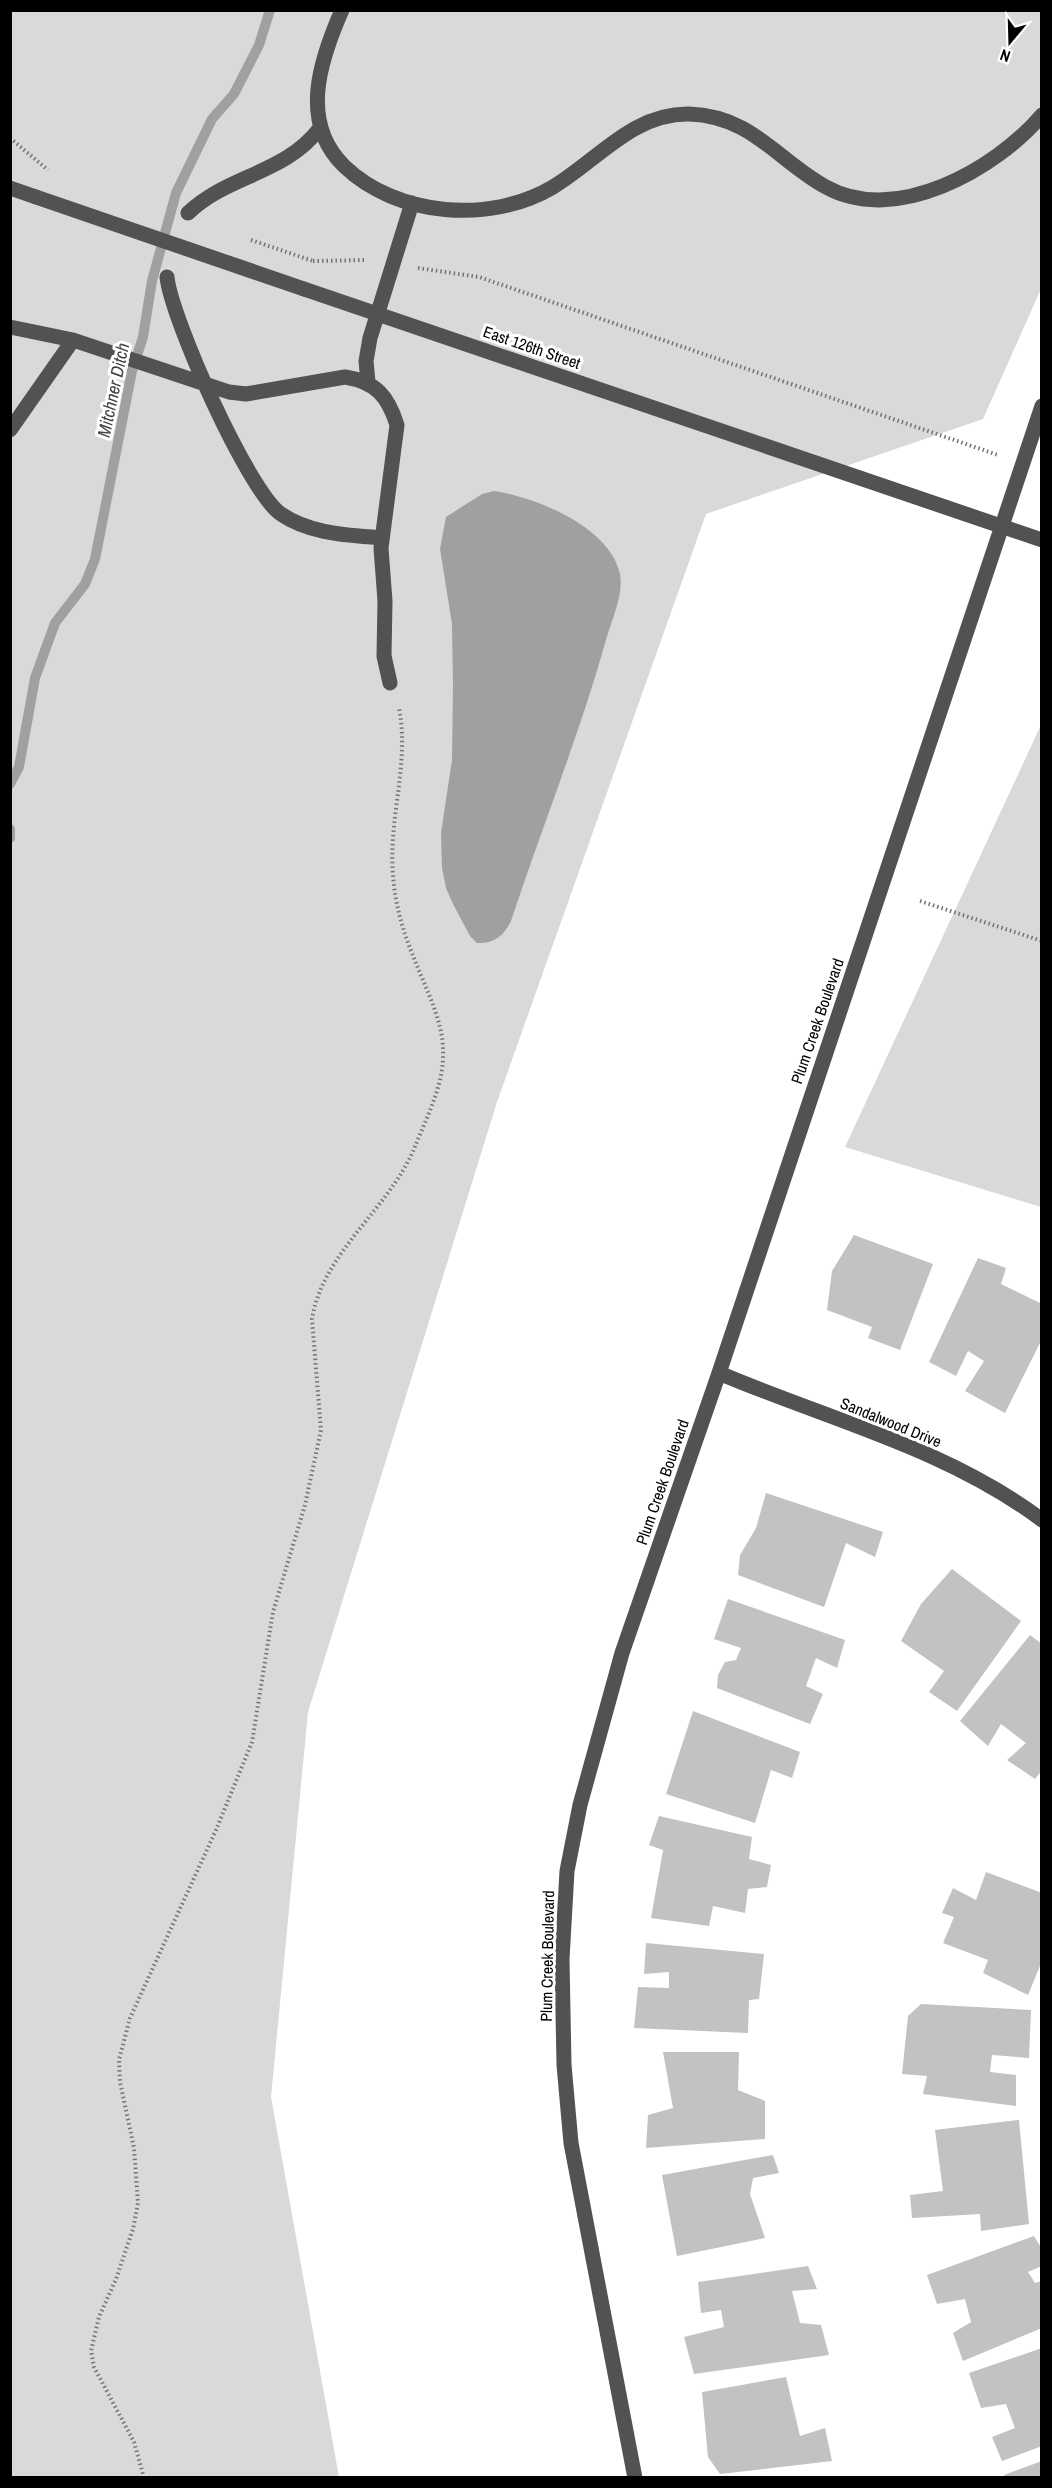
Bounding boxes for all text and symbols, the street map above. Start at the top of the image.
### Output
north arrow [980,12,1040,72]
text: N [997,44,1013,68]
street label: East 126th Street [480,320,584,374]
water label: Mitchner Ditch [91,340,135,440]
street label: Plum Creek Boulevard [785,955,849,1087]
street label: Sandalwood Drive [837,1392,945,1452]
street label: Plum Creek Boulevard [630,1416,694,1548]
street label: Plum Creek Boulevard [535,1890,559,2022]

